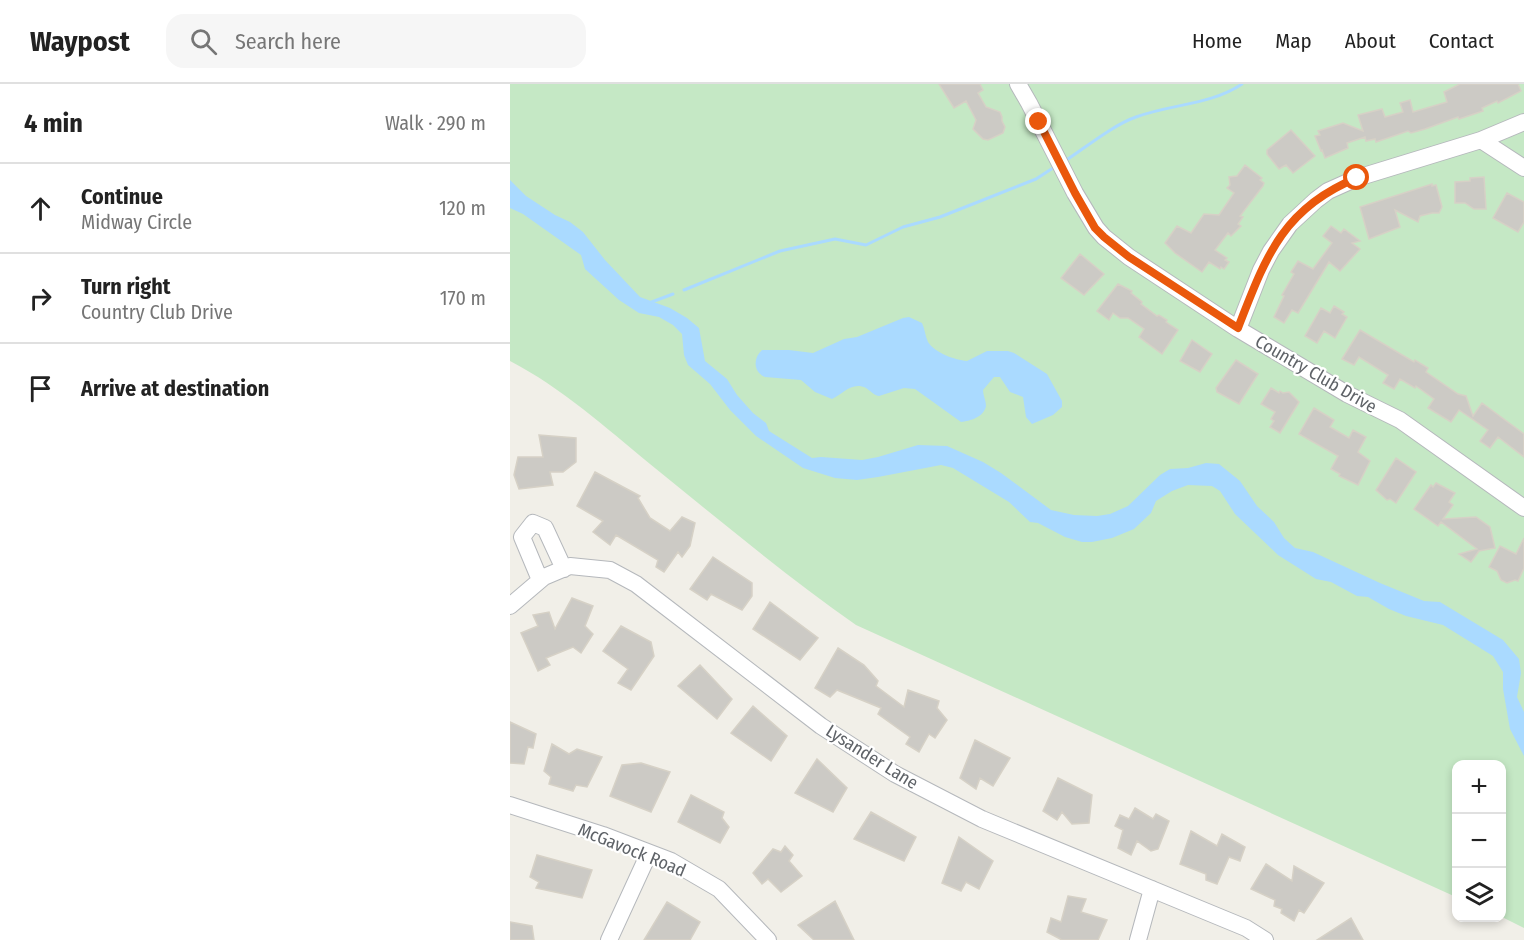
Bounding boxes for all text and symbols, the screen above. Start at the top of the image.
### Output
search box [166,14,586,68]
text: Waypost [30,25,130,58]
icon: search [187,25,220,58]
text: Search here [235,28,341,55]
text: Home [1192,28,1242,54]
text: Map [1275,28,1312,54]
text: About [1345,28,1396,54]
text: Contact [1429,28,1494,54]
text: 4 min [24,108,83,139]
route end [1025,108,1051,134]
text: Walk · 290 m [385,111,486,135]
route start [1343,164,1369,190]
text: Continue [81,183,163,210]
icon: ahead [24,192,57,225]
text: 120 m [439,196,486,220]
text: Midway Circle [81,210,192,234]
text: Turn right [81,273,170,300]
icon: right [24,282,57,315]
text: 170 m [440,286,486,310]
text: Country Club Drive [81,300,233,324]
street label: Country Club Drive [1251,330,1381,418]
icon: arrive [24,372,57,405]
text: Arrive at destination [81,375,269,402]
street label: Lysander Lane [822,720,922,794]
map controls [1452,760,1506,922]
button: + [1452,760,1506,814]
button: − [1452,814,1506,868]
street label: McGavock Road [575,818,689,882]
button: layers [1452,868,1506,922]

